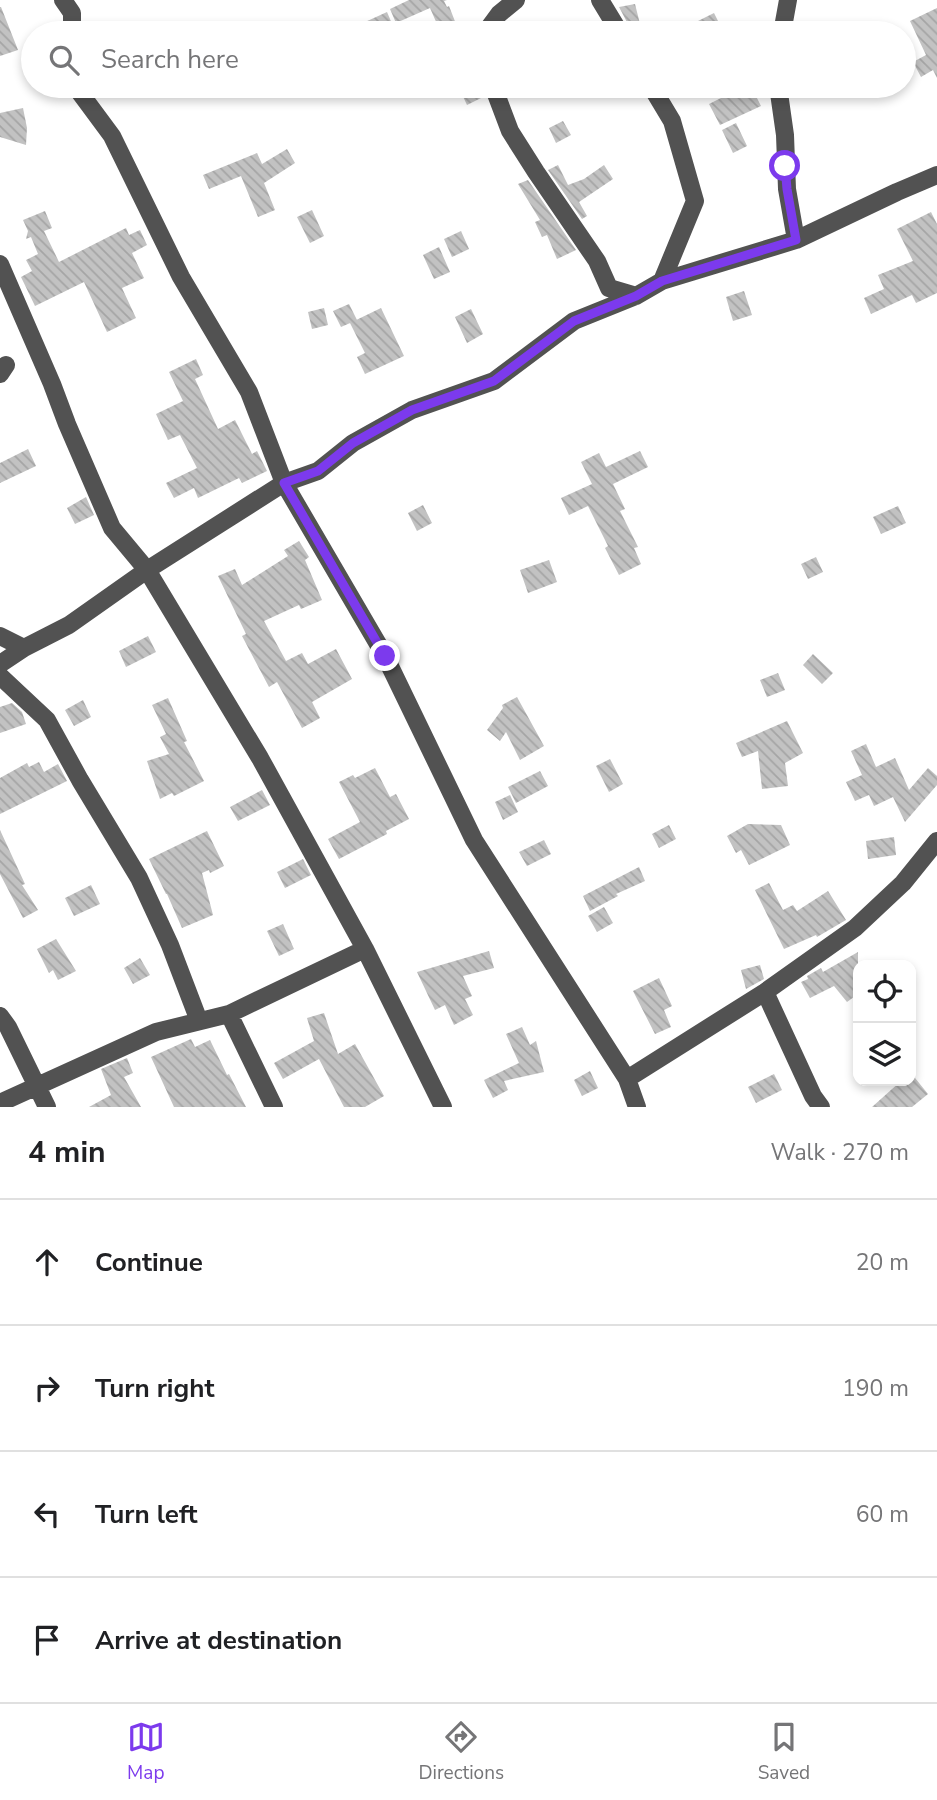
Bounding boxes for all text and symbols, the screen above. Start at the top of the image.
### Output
search box [21,21,916,98]
icon: search [45,41,83,79]
text: Search here [101,42,239,77]
route start [769,150,800,181]
route end [369,640,400,671]
map controls [853,960,916,1086]
button: locate [853,960,916,1023]
button: layers [853,1023,916,1086]
text: 4 min [28,1132,106,1173]
text: Walk · 270 m [770,1137,909,1168]
icon: ahead [28,1243,66,1281]
text: Continue [95,1245,203,1280]
text: 20 m [856,1247,909,1278]
icon: right [28,1369,66,1407]
text: Turn right [95,1371,214,1406]
text: 190 m [842,1373,909,1404]
icon: left [28,1495,66,1533]
text: Turn left [95,1497,198,1532]
text: 60 m [856,1499,909,1530]
icon: arrive [28,1621,66,1659]
text: Arrive at destination [95,1623,342,1658]
tab: Map [127,1718,165,1786]
tab: Directions [418,1718,504,1786]
tab: Saved [758,1718,810,1786]

